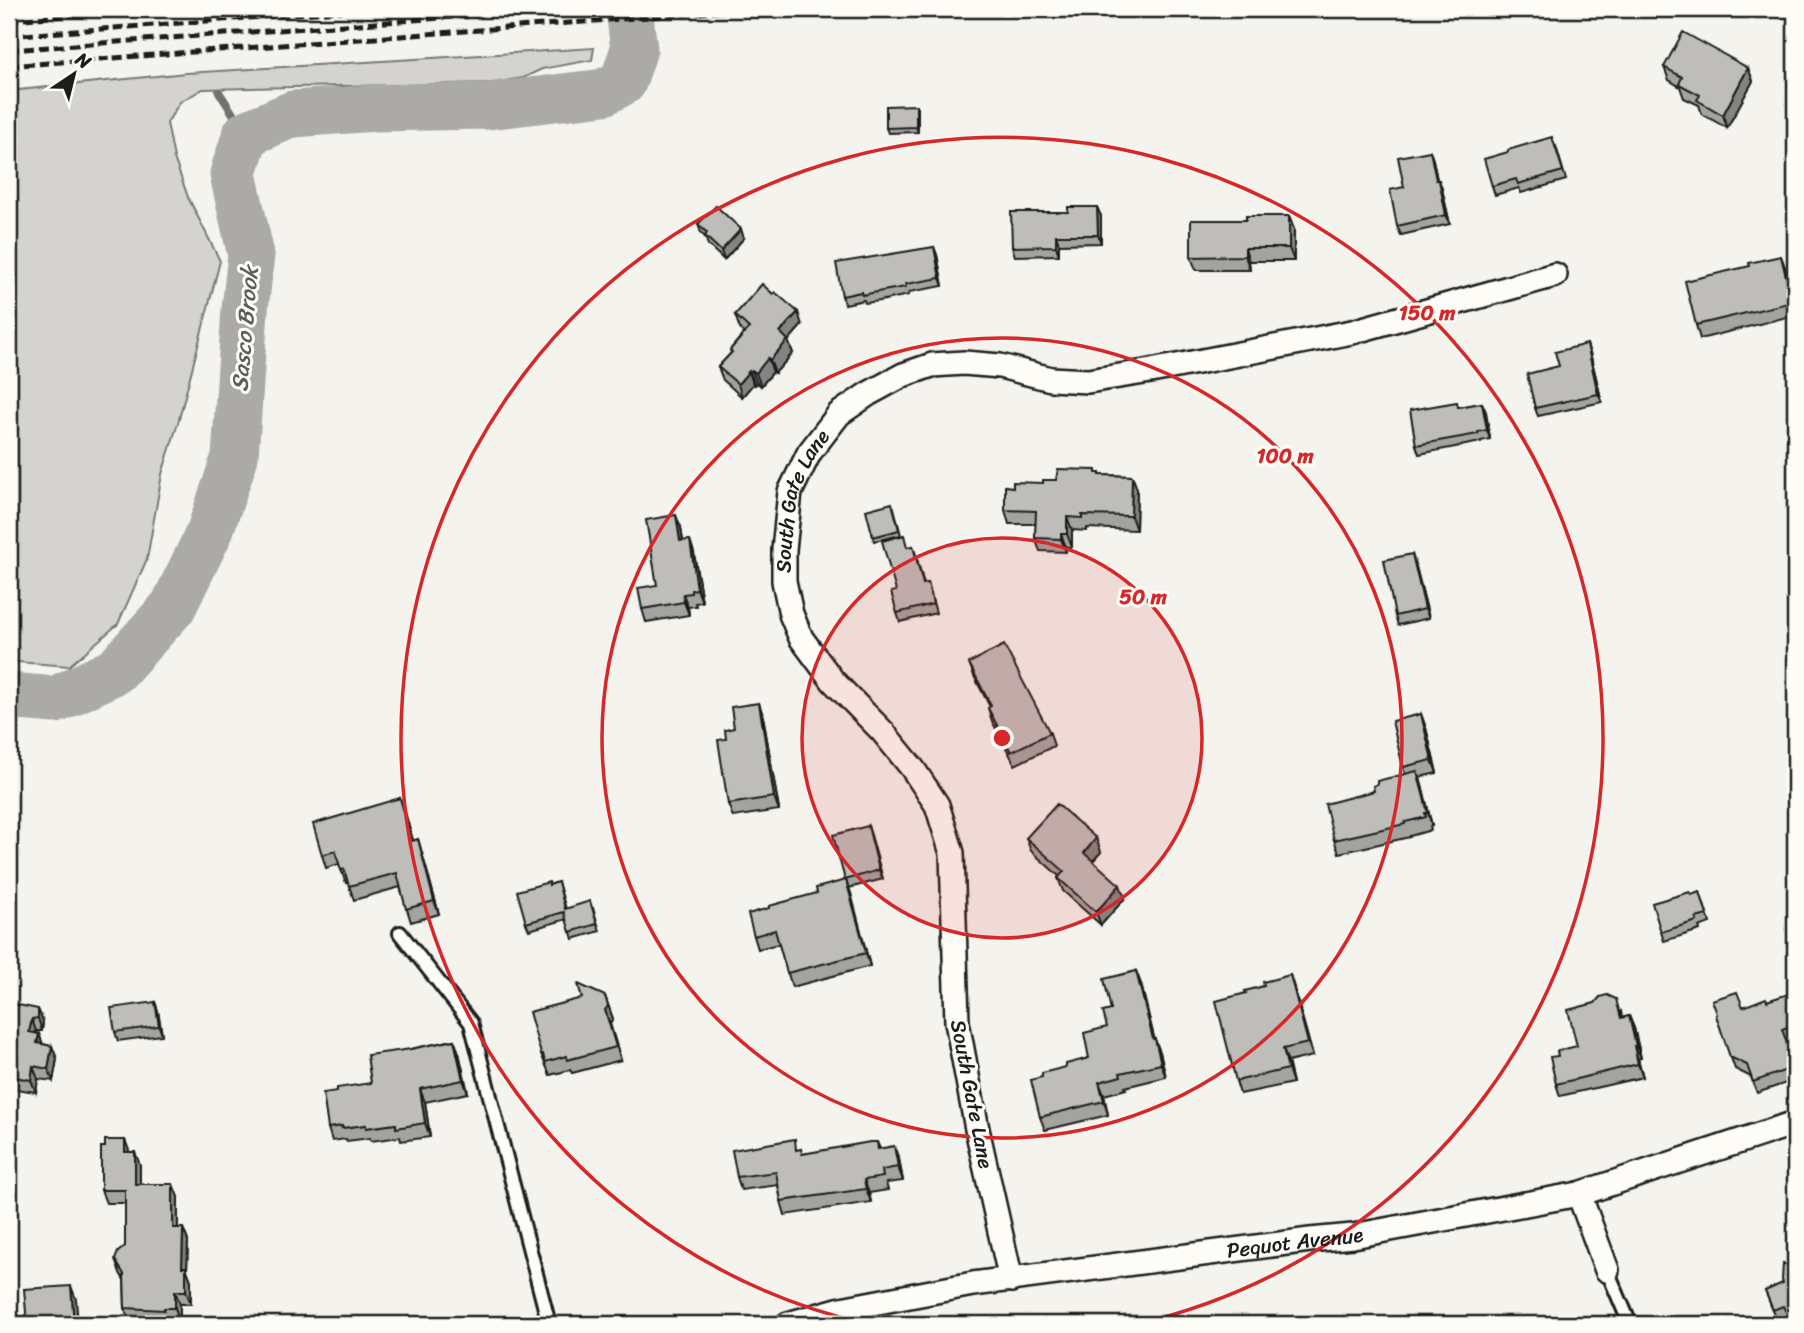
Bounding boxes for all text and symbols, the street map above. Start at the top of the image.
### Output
north arrow [38,38,108,108]
text: N [68,43,99,78]
water label: Sasco Brook [219,262,271,393]
text: 150 m [1399,294,1456,332]
street label: South Gate Lane [765,421,840,573]
text: 100 m [1256,437,1314,475]
text: 50 m [1119,578,1168,616]
centre of rings [990,726,1014,750]
street label: South Gate Lane [939,1016,1005,1172]
street label: Pequot Avenue [1224,1215,1366,1270]

